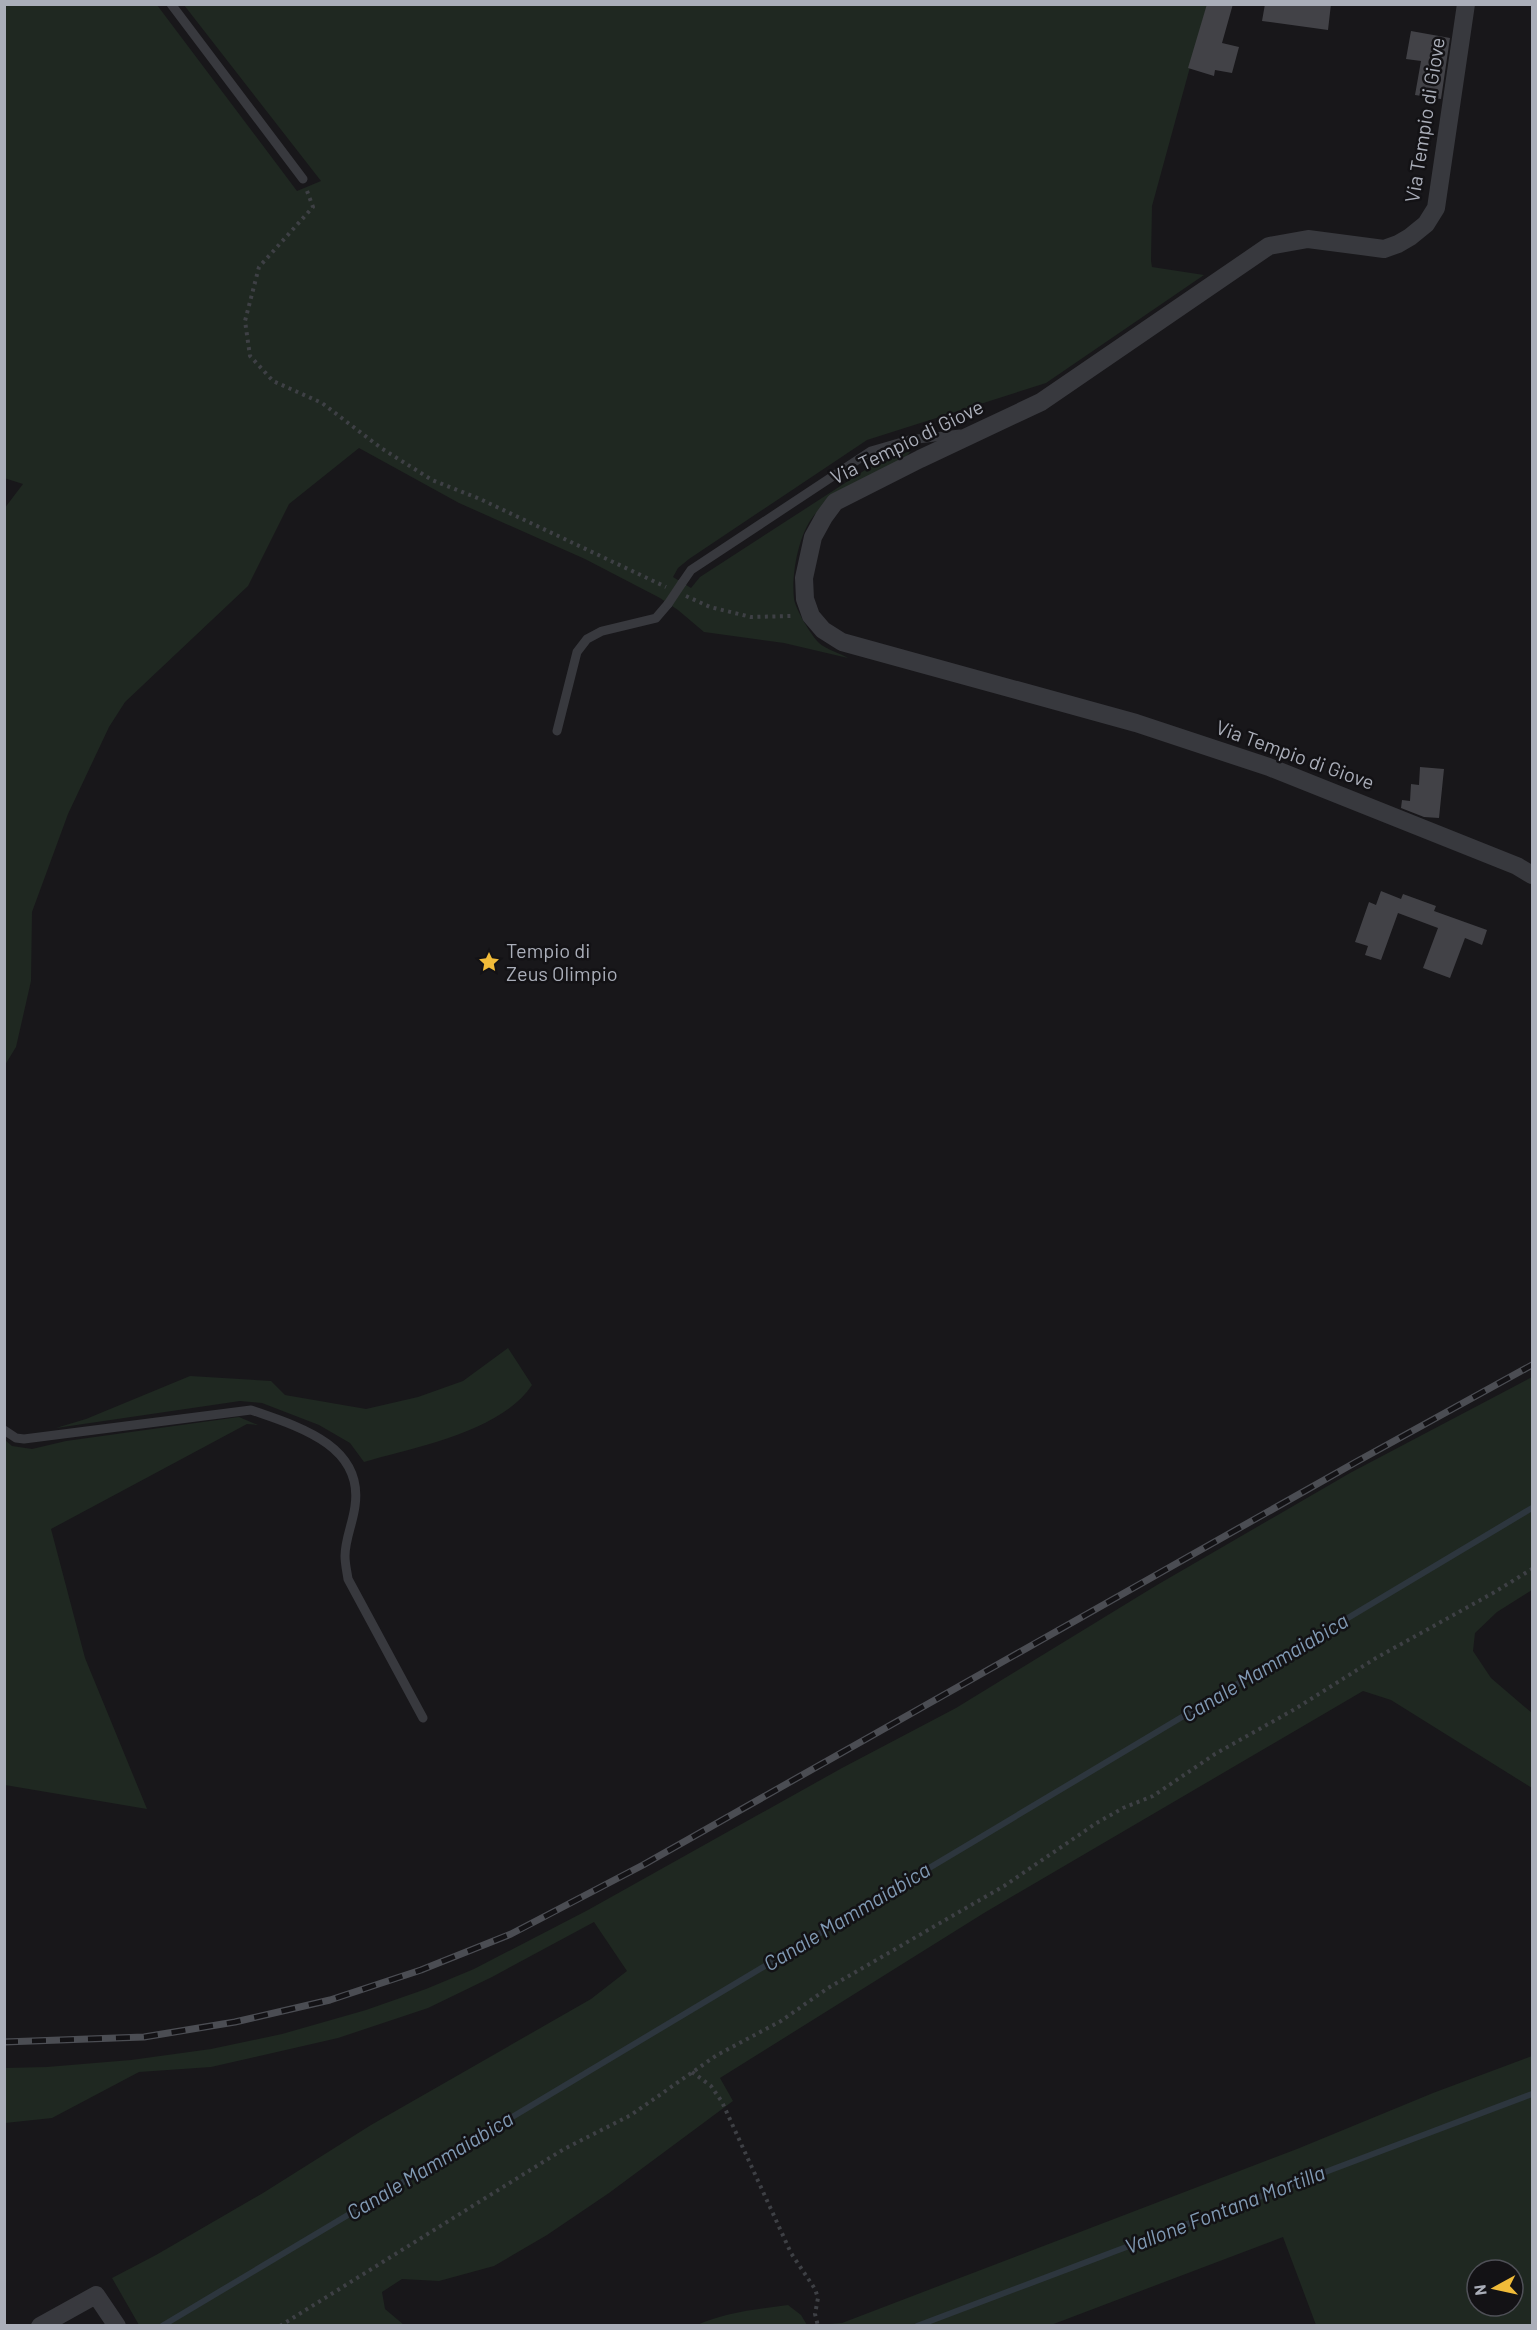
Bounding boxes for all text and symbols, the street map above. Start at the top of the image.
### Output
street label: Via Tempio di Giove [1399,35,1449,204]
street label: Via Tempio di Giove [826,394,987,488]
street label: Via Tempio di Giove [1213,714,1378,794]
place label: Tempio di Zeus Olimpio [506,938,618,985]
place icon: Tempio di Zeus Olimpio [477,950,501,974]
water label: Canale Mammaiabica [1176,1607,1352,1726]
water label: Canale Mammaiabica [758,1856,934,1975]
water label: Canale Mammaiabica [341,2105,517,2224]
water label: Vallone Fontana Mortilla [1121,2159,1328,2258]
north arrow [1465,2258,1525,2318]
text: N [1470,2284,1490,2297]

